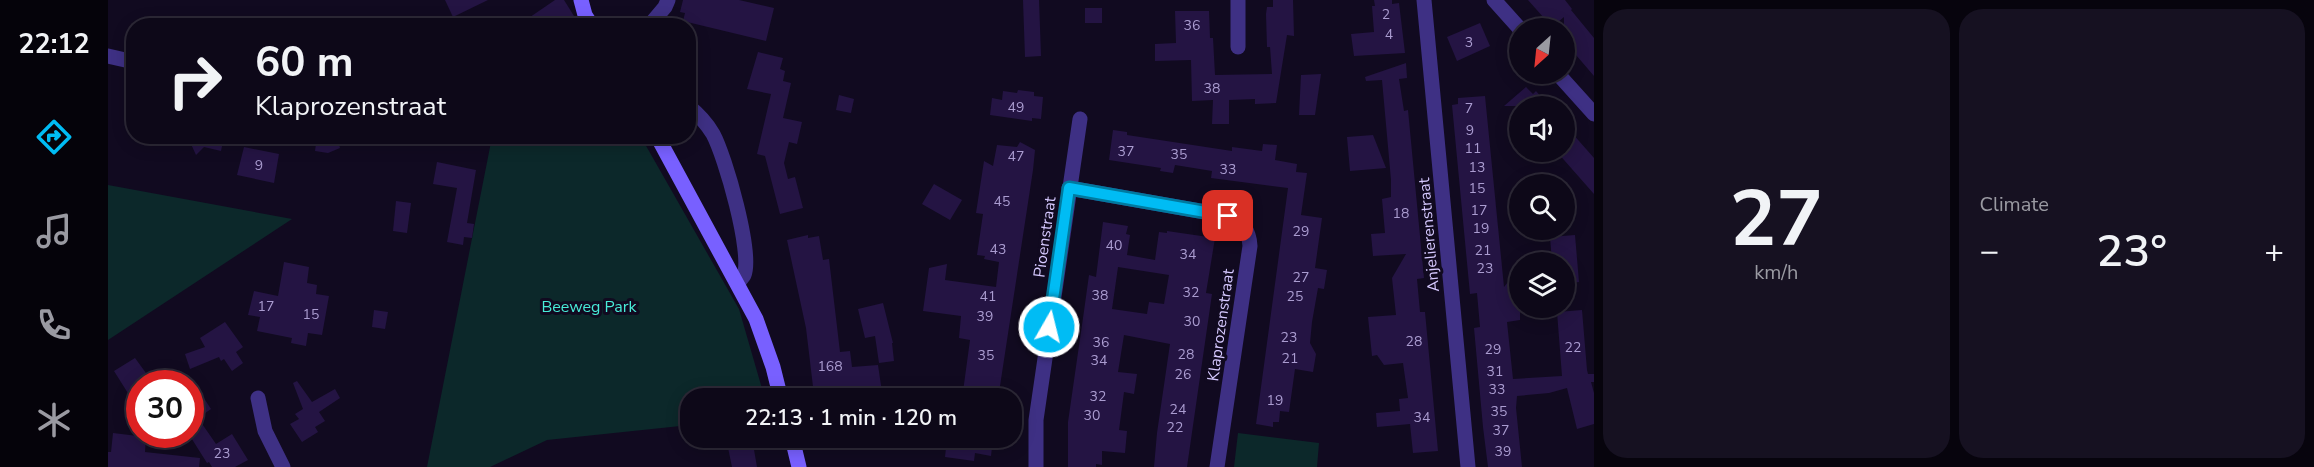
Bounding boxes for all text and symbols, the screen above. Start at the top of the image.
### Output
house number: 2 [1382,5,1390,24]
house number: 36 [1184,16,1200,35]
north arrow [1509,18,1575,84]
map controls [1509,18,1575,318]
house number: 4 [1385,25,1393,44]
text: 22:12 [18,26,90,63]
house number: 3 [1465,33,1473,52]
text: 60 m [255,34,354,91]
icon: right [156,42,234,120]
house number: 38 [1204,79,1220,98]
text: Klaprozenstraat [255,88,446,125]
button: sound [1509,96,1575,162]
house number: 49 [1008,98,1024,117]
house number: 7 [1465,99,1473,118]
icon: directions [33,116,75,158]
house number: 9 [1466,121,1474,140]
house number: 11 [1465,139,1481,158]
house number: 37 [1118,142,1134,161]
house number: 35 [1171,145,1187,164]
house number: 47 [1008,147,1024,166]
house number: 9 [255,156,263,175]
house number: 13 [1469,158,1485,177]
house number: 33 [1220,160,1236,179]
text: 27 [1729,166,1823,273]
button: search [1509,174,1575,240]
street label: Anjelierenstraat [1413,176,1445,293]
house number: 15 [1469,179,1485,198]
pin [1202,190,1253,241]
text: Climate [1980,191,2049,218]
house number: 45 [994,192,1010,211]
street label: Pioenstraat [1028,195,1062,279]
icon: arrive [1211,199,1244,232]
house number: 17 [1471,201,1487,220]
house number: 18 [1393,204,1409,223]
icon: music [33,210,75,252]
house number: 19 [1473,219,1489,238]
text: 23° [2096,221,2167,282]
house number: 29 [1293,222,1309,241]
text: − [1980,229,1999,274]
text: + [2264,229,2284,274]
house number: 40 [1106,236,1122,255]
house number: 43 [990,240,1006,259]
house number: 21 [1475,241,1491,260]
house number: 34 [1180,245,1196,264]
button: layers [1509,252,1575,318]
house number: 23 [1477,259,1493,278]
text: km/h [1754,259,1798,286]
street label: Klaprozenstraat [1202,267,1240,383]
house number: 27 [1293,268,1309,287]
house number: 32 [1183,283,1199,302]
house number: 38 [1092,286,1108,305]
house number: 41 [980,287,996,306]
house number: 25 [1287,287,1303,306]
position arrow [1017,295,1081,359]
park label: Beeweg Park [541,296,638,318]
house number: 17 [258,297,274,316]
icon: phone [33,304,75,346]
house number: 15 [303,305,319,324]
house number: 39 [977,307,993,326]
house number: 30 [1184,312,1200,331]
house number: 23 [1281,328,1297,347]
house number: 28 [1406,332,1422,351]
house number: 36 [1093,333,1109,352]
house number: 22 [1565,338,1581,357]
house number: 29 [1485,340,1501,359]
house number: 28 [1178,345,1194,364]
house number: 35 [978,346,994,365]
house number: 21 [1282,349,1298,368]
house number: 34 [1091,351,1107,370]
house number: 168 [817,357,843,376]
house number: 31 [1487,362,1503,381]
house number: 26 [1175,365,1191,384]
speed limit sign: 30 [126,370,204,448]
house number: 33 [1489,380,1505,399]
house number: 32 [1090,387,1106,406]
house number: 19 [1267,391,1283,410]
icon: climate [33,399,75,441]
house number: 24 [1170,400,1186,419]
house number: 35 [1491,402,1507,421]
text: 22:13 · 1 min · 120 m [745,403,957,433]
house number: 30 [1084,406,1100,425]
house number: 34 [1414,408,1430,427]
house number: 22 [1167,418,1183,437]
house number: 37 [1493,421,1509,440]
house number: 39 [1495,442,1511,461]
house number: 23 [214,444,230,463]

